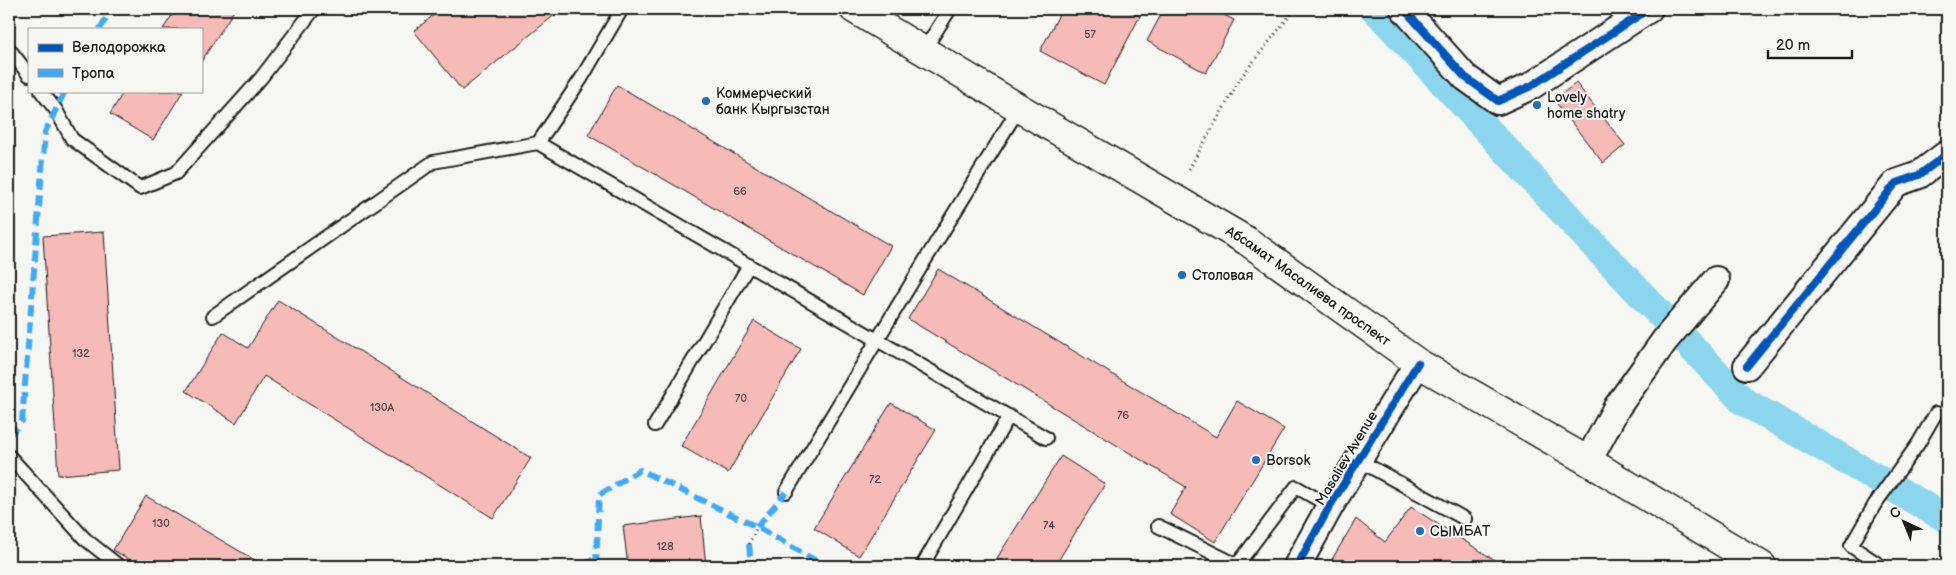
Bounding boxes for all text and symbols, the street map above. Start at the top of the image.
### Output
legend [28,28,202,92]
house number: 57 [1084,28,1096,41]
scale bar [1768,28,1852,60]
text: 20 m [1776,36,1810,55]
text: Велодорожка [72,38,166,57]
text: Тропа [72,64,115,83]
place label: Коммерческий банк Кыргызстан [716,85,830,118]
place label: Lovely home shatry [1547,89,1626,122]
marker: Коммерческий банк Кыргызстан [700,95,712,107]
marker: Lovely home shatry [1531,99,1543,111]
house number: 66 [733,185,747,198]
street label: Абсамат Масалиева проспект [1222,222,1394,350]
place label: Столовая [1192,267,1254,284]
marker: Столовая [1176,269,1188,281]
house number: 132 [72,347,90,360]
house number: 70 [735,392,747,405]
house number: 130А [370,401,394,414]
street label: Masaliev Avenue [1312,408,1381,508]
house number: 76 [1117,409,1129,422]
place label: Borsok [1266,452,1310,469]
marker: Borsok [1250,454,1262,466]
house number: 72 [869,473,881,486]
north arrow [1878,498,1928,548]
text: С [1886,503,1905,523]
house number: 130 [152,517,170,530]
house number: 74 [1043,519,1055,532]
place label: СЫМБАТ [1430,523,1491,540]
marker: СЫМБАТ [1414,525,1426,537]
house number: 128 [656,540,674,553]

